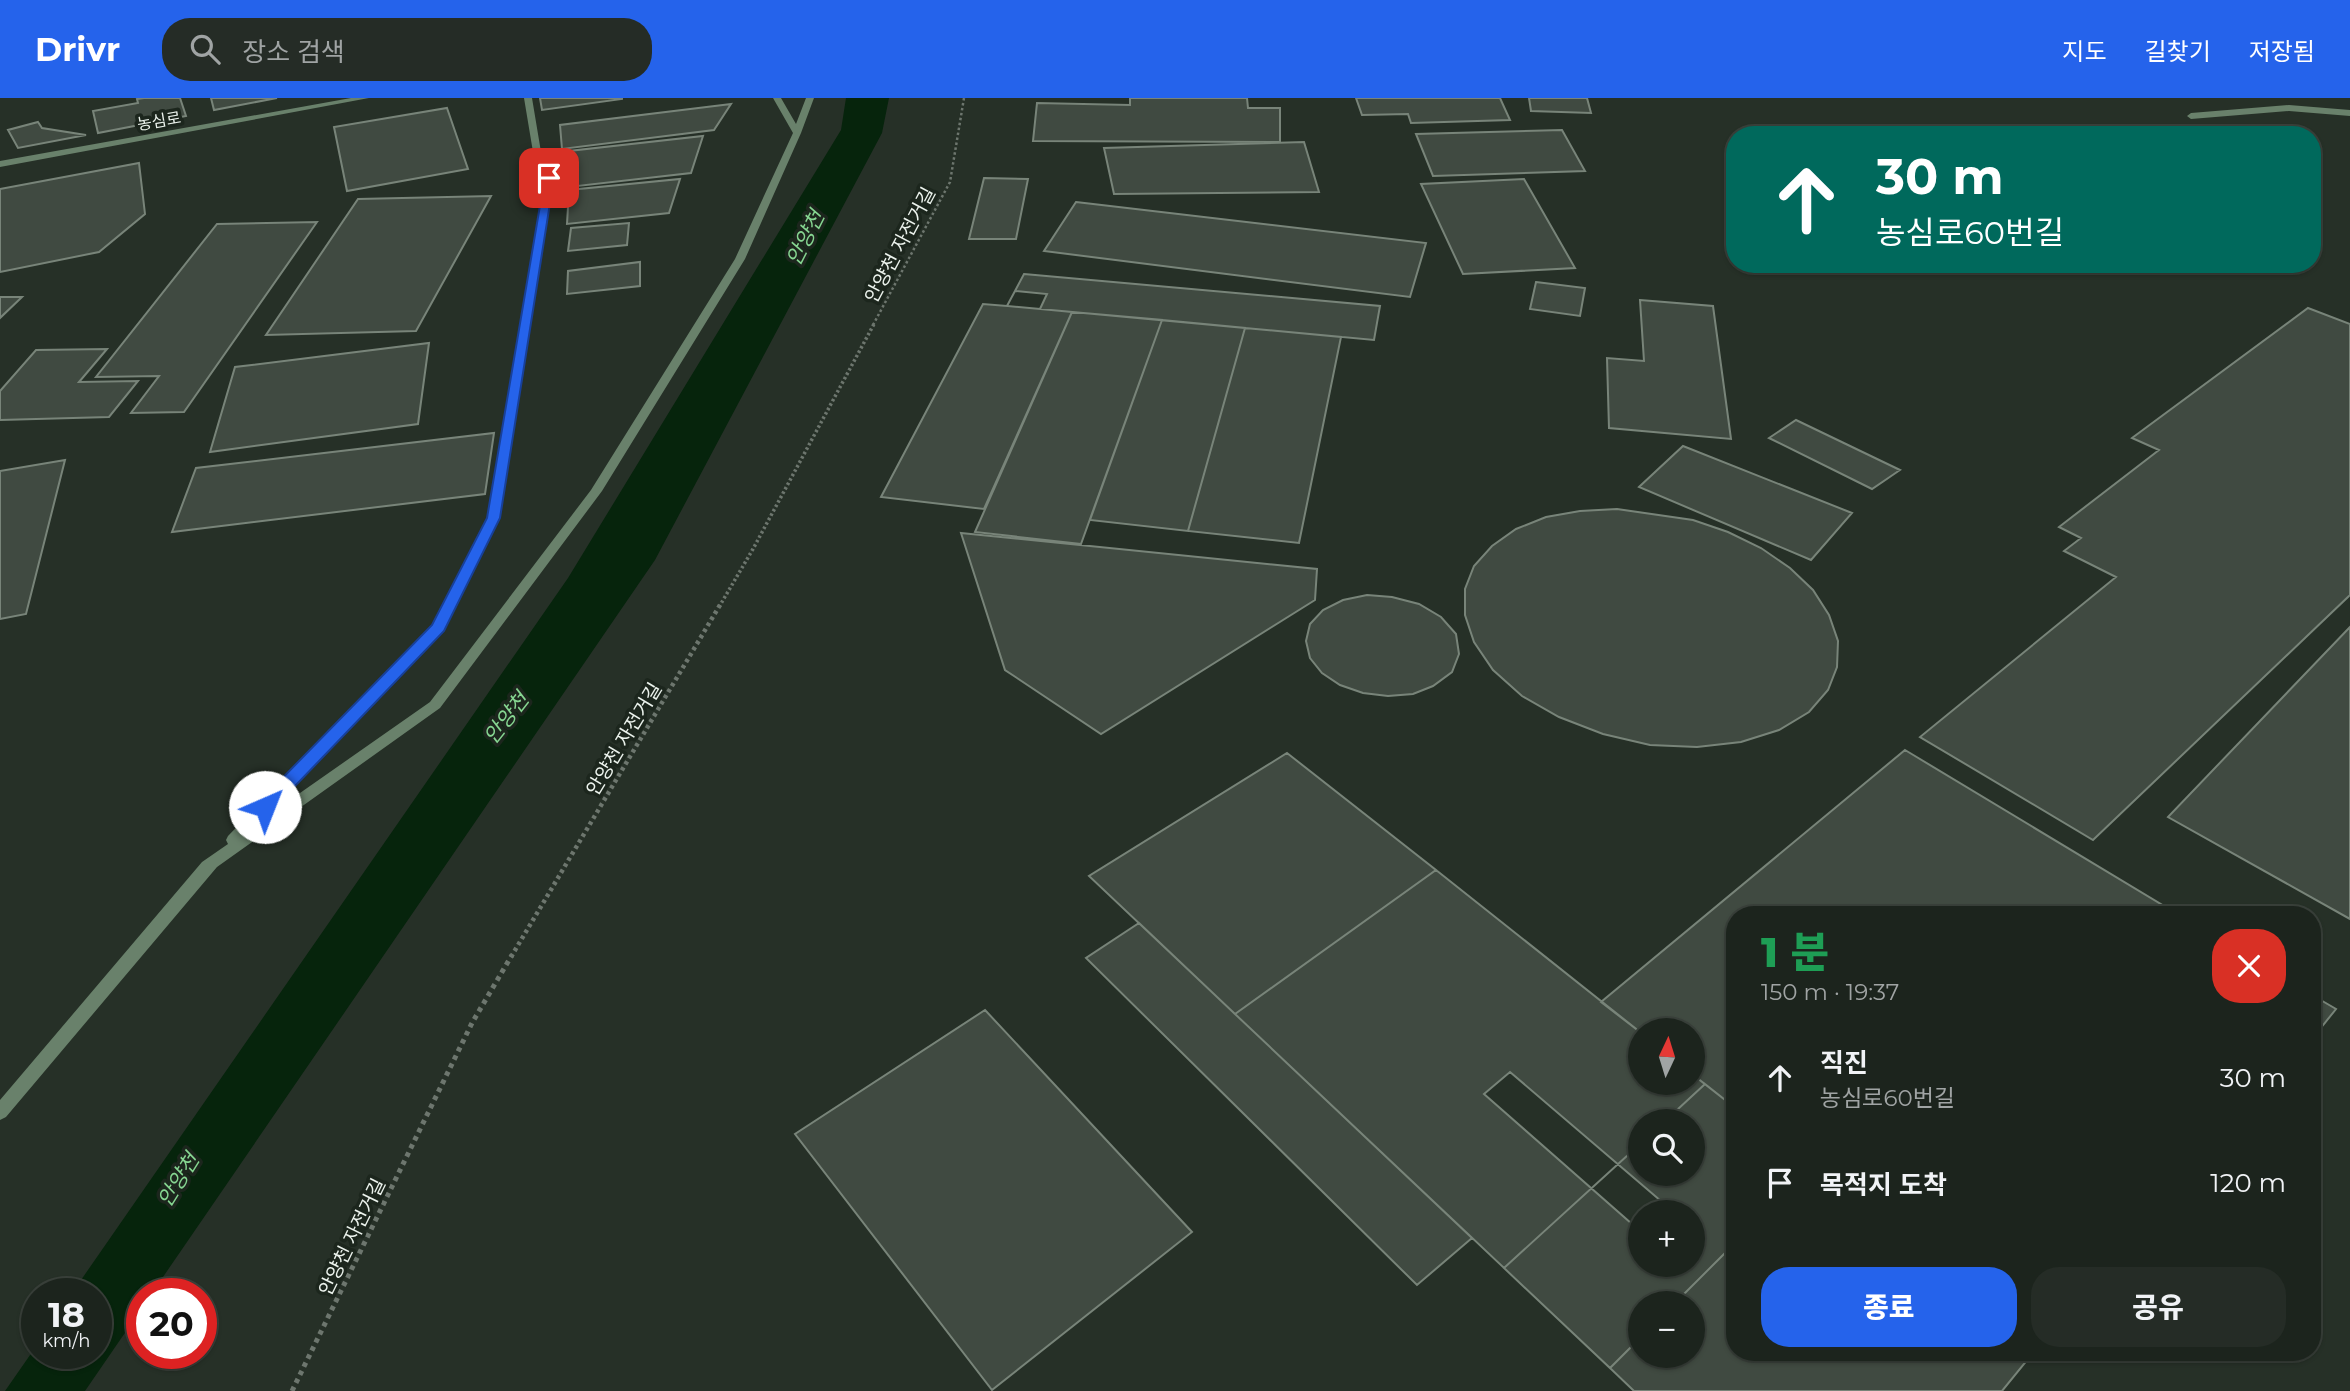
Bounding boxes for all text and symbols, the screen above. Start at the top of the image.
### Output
search box [162,18,652,81]
text: Drivr [35,29,120,69]
icon: search [186,30,224,68]
text: 장소 검색 [242,36,345,68]
text: 지도 [2062,37,2107,66]
text: 길찾기 [2145,37,2211,66]
text: 저장됨 [2249,37,2315,66]
street label: 농심로 [136,108,183,134]
text: 30 m [1876,147,2004,206]
pin [519,148,579,208]
icon: ahead [1761,154,1852,245]
icon: arrive [530,159,568,197]
street label: 안양천 자전거길 [860,183,940,307]
water label: 안양천 [781,204,831,270]
text: 농심로60번길 [1876,213,2064,252]
street label: 안양천 자전거길 [581,678,667,800]
water label: 안양천 [478,685,535,749]
position arrow [228,770,302,844]
text: 1 분 [1761,926,1829,978]
button: close [2212,929,2286,1003]
text: 150 m · 19:37 [1761,978,1899,1006]
north arrow [1628,1018,1704,1096]
map controls [1628,1018,1705,1368]
text: 직진 [1820,1047,1868,1079]
icon: ahead [1761,1059,1799,1097]
text: 30 m [2220,1062,2286,1094]
text: 농심로60번길 [1820,1084,1955,1112]
button: search [1628,1109,1705,1186]
water label: 안양천 [152,1147,205,1211]
icon: arrive [1761,1164,1799,1202]
text: 120 m [2210,1167,2286,1199]
text: 목적지 도착 [1820,1169,1947,1201]
street label: 안양천 자전거길 [314,1175,390,1299]
button: + [1628,1200,1705,1277]
button: 종료 [1761,1267,2017,1347]
button: 공유 [2031,1267,2286,1347]
speed limit sign: 20 [126,1278,217,1369]
button: − [1628,1291,1705,1368]
text: 18 [48,1293,85,1336]
text: km/h [42,1330,91,1352]

